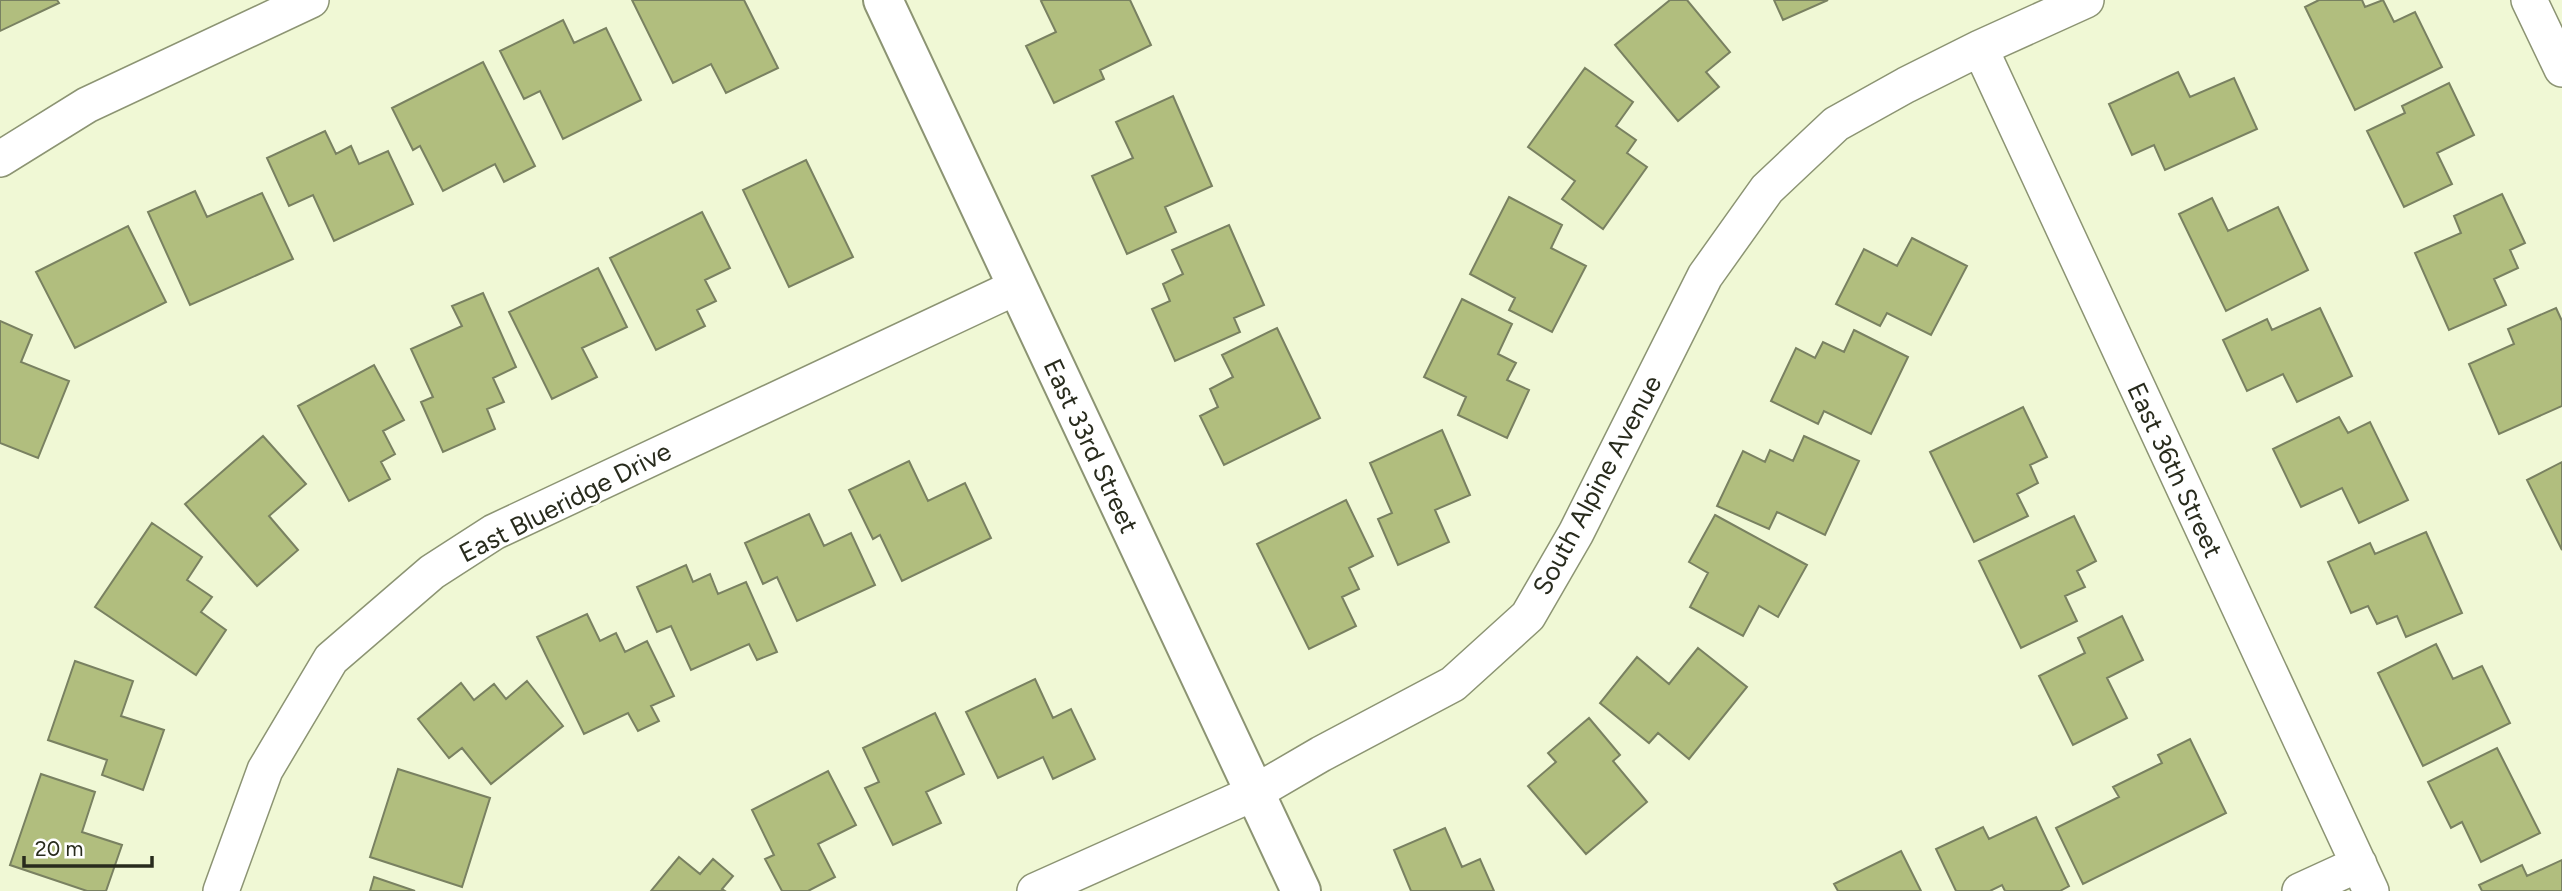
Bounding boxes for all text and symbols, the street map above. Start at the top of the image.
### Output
street label: East 33rd Street [1037,354,1145,538]
street label: South Alpine Avenue [1526,370,1668,600]
street label: East 36th Street [2120,377,2230,563]
street label: East Blueridge Drive [454,435,676,569]
scale bar [24,824,152,868]
text: 20 m [35,836,83,861]

